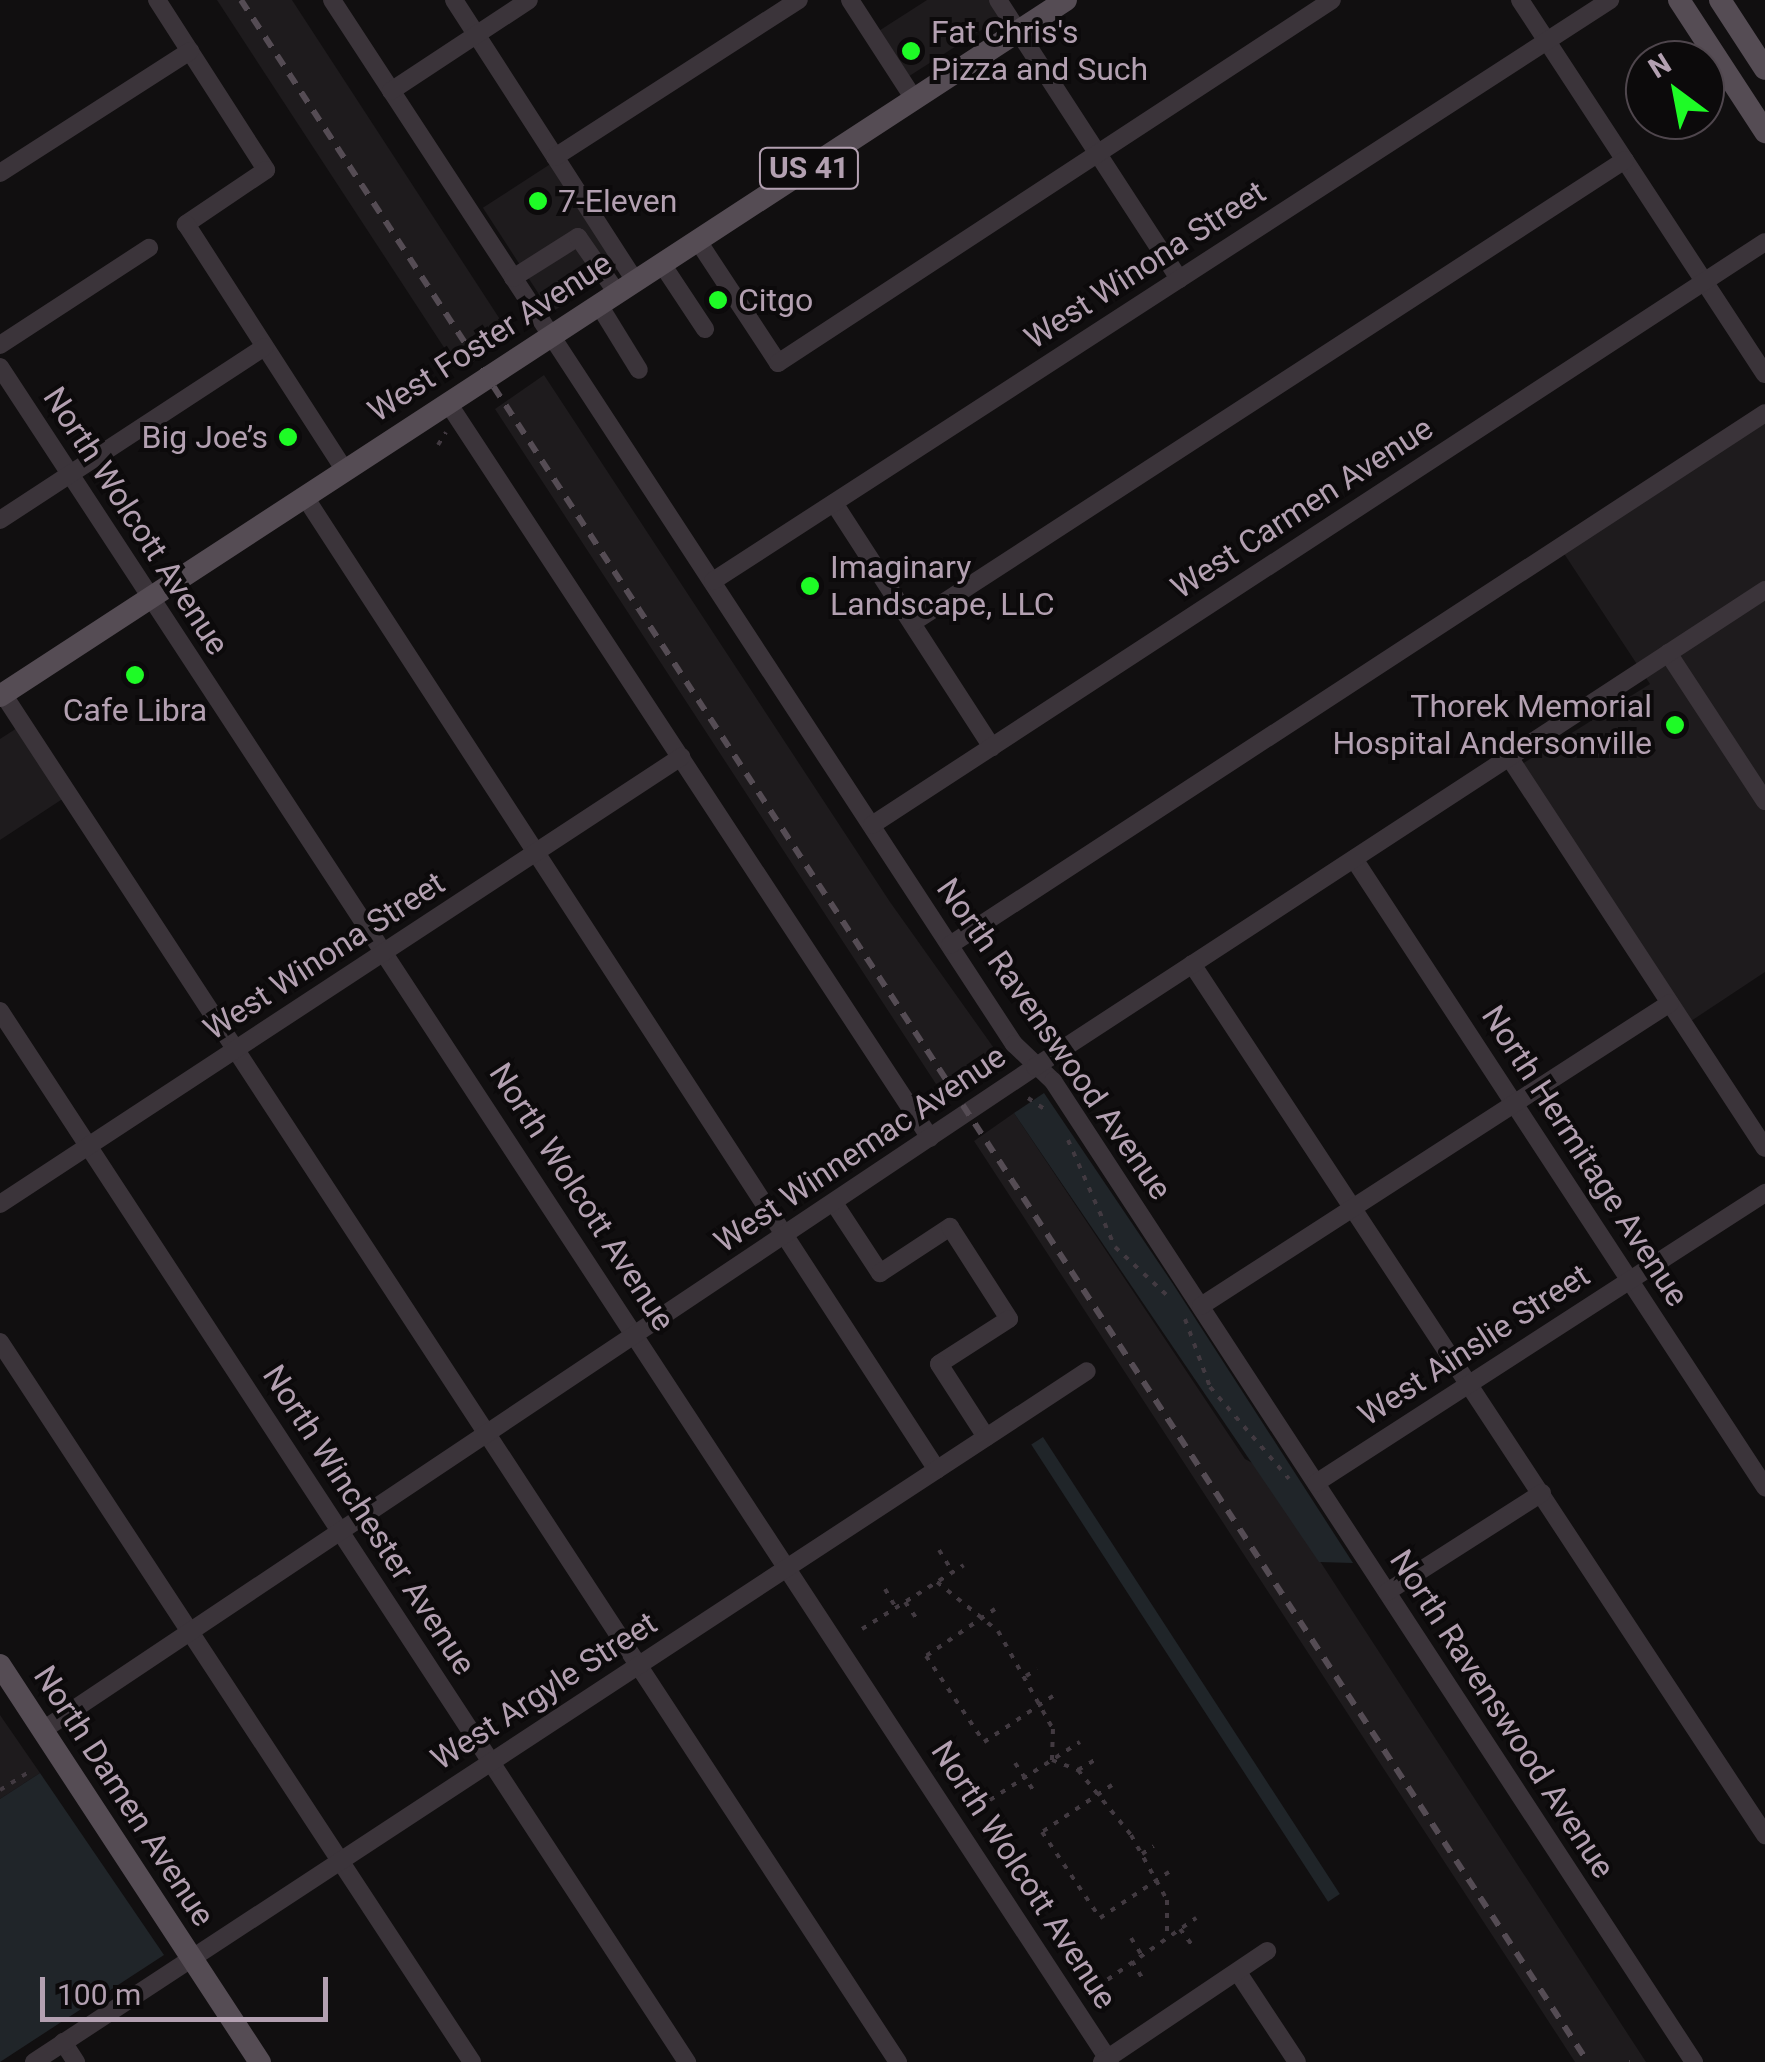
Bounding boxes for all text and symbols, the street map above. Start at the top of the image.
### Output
place label: Fat Chris's Pizza and Such [931,14,1148,89]
marker: Fat Chris's Pizza and Such [900,40,922,62]
north arrow [1625,40,1725,140]
text: N [1643,47,1677,85]
road number: US 41 [756,143,862,193]
street label: West Winona Street [1017,173,1273,357]
place label: 7-Eleven [558,182,678,220]
marker: 7-Eleven [527,190,549,212]
street label: West Foster Avenue [361,244,619,430]
place label: Citgo [738,281,813,319]
marker: Citgo [707,289,729,311]
street label: North Wolcott Avenue [35,380,237,662]
street label: West Carmen Avenue [1164,409,1440,607]
place label: Big Joe’s [142,418,268,456]
marker: Big Joe’s [277,426,299,448]
place label: Imaginary Landscape, LLC [830,549,1054,624]
marker: Imaginary Landscape, LLC [799,575,821,597]
marker: Cafe Libra [124,664,146,686]
place label: Thorek Memorial Hospital Andersonville [1332,688,1652,763]
place label: Cafe Libra [63,691,207,729]
marker: Thorek Memorial Hospital Andersonville [1662,712,1688,738]
street label: West Winona Street [196,864,452,1048]
street label: North Ravenswood Avenue [928,871,1180,1207]
street label: North Hermitage Avenue [1473,999,1697,1313]
street label: West Winnemac Avenue [707,1037,1013,1261]
street label: North Wolcott Avenue [481,1056,683,1338]
street label: West Ainslie Street [1351,1256,1597,1434]
street label: North Winchester Avenue [255,1358,483,1682]
street label: North Ravenswood Avenue [1382,1543,1622,1885]
street label: West Argyle Street [424,1604,664,1778]
street label: North Damen Avenue [26,1659,222,1933]
street label: North Wolcott Avenue [923,1734,1125,2016]
scale bar [45,1957,332,2019]
text: 100 m [57,1977,141,2012]

